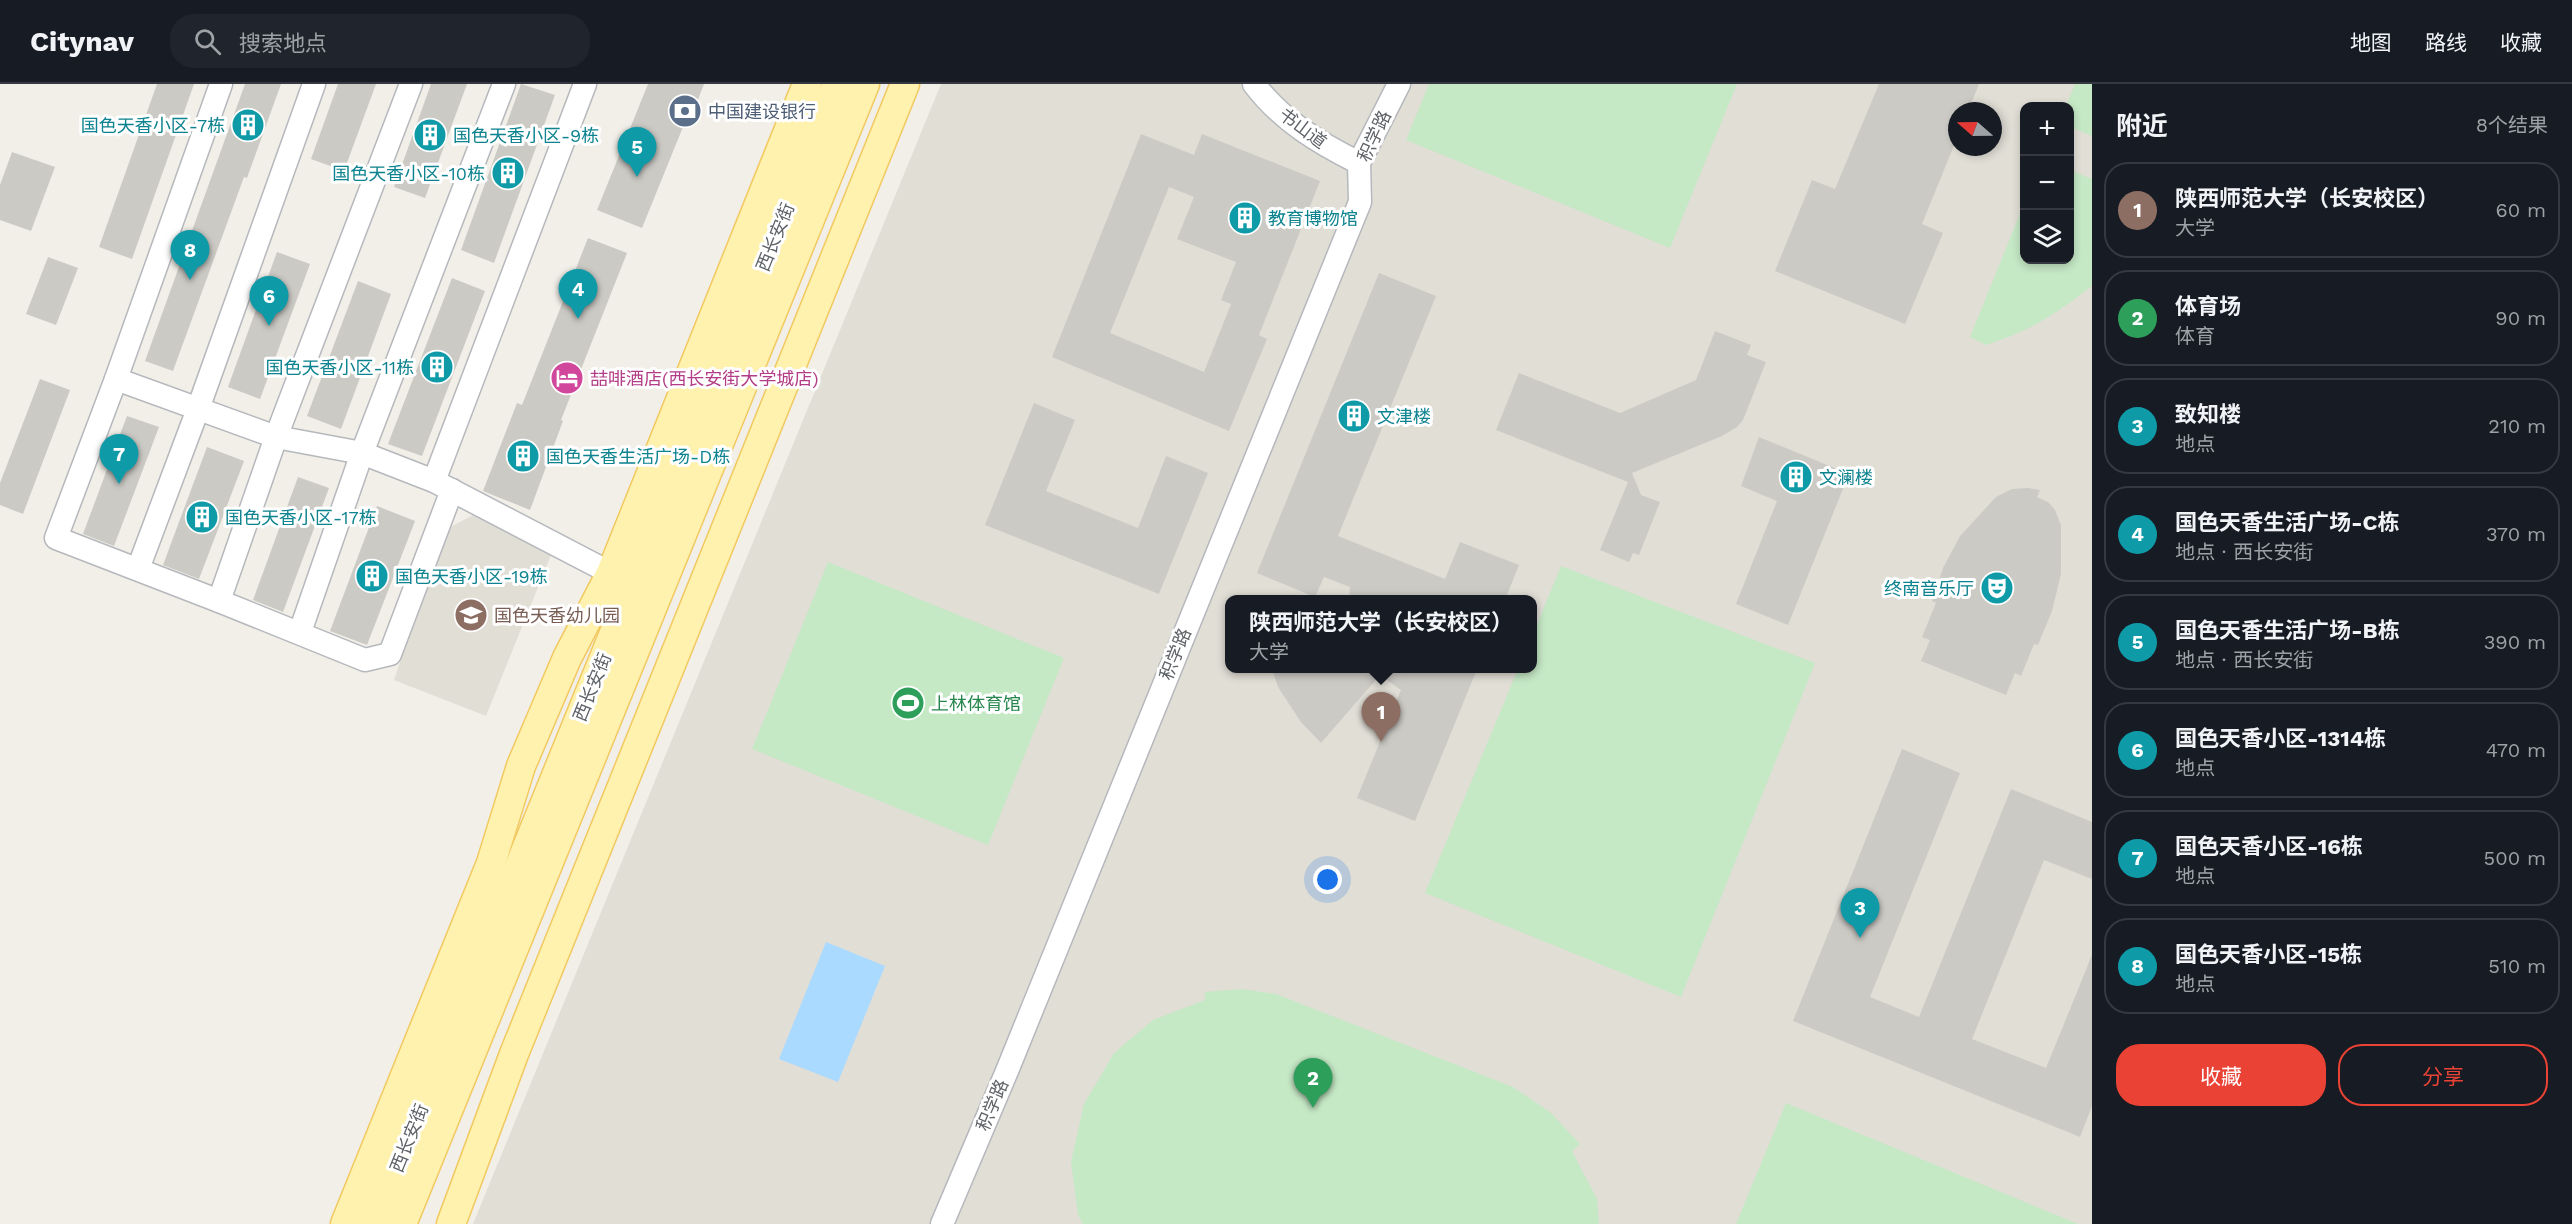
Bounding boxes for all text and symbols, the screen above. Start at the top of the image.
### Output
search box [170,14,590,68]
text: Citynav [30,25,134,58]
icon: search [191,25,224,58]
text: 地图 [2350,30,2392,55]
text: 路线 [2425,30,2467,55]
text: 收藏 [2500,30,2542,55]
text: 搜索地点 [239,31,327,56]
bank icon: 中国建设银行 [667,93,703,129]
place label: 中国建设银行 [708,101,816,122]
north arrow [1948,102,2002,156]
map controls [2020,102,2074,264]
button: + [2020,102,2074,156]
street label: 书山道 [1275,103,1331,153]
building icon: 国色天香小区-7栋 [230,107,266,143]
street label: 积学路 [1353,107,1395,165]
text: 附近 [2116,111,2168,141]
text: 8个结果 [2476,113,2548,137]
place label: 国色天香小区-7栋 [81,115,225,136]
building icon: 国色天香小区-9栋 [412,117,448,153]
place label: 国色天香小区-9栋 [453,125,599,146]
pin: 5 [618,128,656,177]
building icon: 国色天香小区-10栋 [490,155,526,191]
button: − [2020,156,2074,210]
place label: 国色天香小区-10栋 [332,163,485,184]
text: 陕西师范大学（长安校区） [2175,186,2439,211]
text: 1 [2133,198,2142,222]
text: 60 m [2496,198,2546,222]
street label: 西长安街 [752,200,798,274]
building icon: 教育博物馆 [1227,200,1263,236]
place label: 教育博物馆 [1268,208,1358,229]
button: layers [2020,210,2074,264]
text: 大学 [2175,216,2215,240]
pin: 8 [170,230,210,280]
pin: 4 [558,270,598,319]
pin: 6 [250,276,288,326]
text: 体育场 [2175,294,2241,319]
text: 2 [2132,306,2143,330]
text: 90 m [2495,306,2546,330]
text: 体育 [2175,324,2215,348]
building icon: 国色天香小区-11栋 [419,349,455,385]
place label: 国色天香小区-11栋 [266,357,414,378]
hotel icon: 喆啡酒店(西长安街大学城店) [549,360,585,396]
place label: 喆啡酒店(西长安街大学城店) [590,368,819,389]
building icon: 文津楼 [1336,398,1372,434]
text: 致知楼 [2175,402,2241,427]
place label: 文津楼 [1377,406,1431,427]
text: 3 [2132,414,2143,438]
text: 210 m [2488,414,2546,438]
text: 地点 [2175,432,2215,456]
pin: 7 [100,434,138,484]
building icon: 国色天香生活广场-D栋 [505,438,541,474]
place label: 国色天香生活广场-D栋 [546,446,730,467]
building icon: 文澜楼 [1778,459,1814,495]
place label: 文澜楼 [1819,467,1873,488]
building icon: 国色天香小区-17栋 [184,499,220,535]
place label: 国色天香小区-17栋 [225,507,377,528]
text: 国色天香生活广场-C栋 [2175,510,2400,535]
text: 4 [2131,522,2144,546]
text: 370 m [2486,522,2546,546]
text: 地点 · 西长安街 [2175,540,2313,564]
building icon: 国色天香小区-19栋 [354,558,390,594]
place label: 国色天香小区-19栋 [395,566,548,587]
theatre icon: 终南音乐厅 [1979,570,2015,606]
place label: 终南音乐厅 [1884,578,1974,599]
popup [1225,595,1537,673]
school or university icon: 国色天香幼儿园 [453,597,489,633]
place label: 国色天香幼儿园 [494,605,620,626]
text: 陕西师范大学（长安校区） [1249,610,1513,635]
text: 国色天香生活广场-B栋 [2175,618,2400,643]
street label: 积学路 [1155,625,1195,683]
text: 5 [2132,630,2143,654]
text: 390 m [2484,630,2546,654]
text: 大学 [1249,640,1289,664]
text: 地点 · 西长安街 [2175,648,2313,672]
street label: 西长安街 [569,650,615,724]
sports icon: 上林体育馆 [890,685,926,721]
pin: 1 [1362,692,1400,742]
place label: 上林体育馆 [931,693,1021,714]
text: 国色天香小区-1314栋 [2175,726,2386,751]
text: 6 [2131,738,2144,762]
text: 470 m [2486,738,2546,762]
text: 地点 [2175,756,2215,780]
text: 国色天香小区-16栋 [2175,834,2363,859]
text: 7 [2131,846,2144,870]
text: 500 m [2484,846,2546,870]
text: 地点 [2175,864,2215,888]
your location [1313,865,1342,894]
pin: 3 [1840,888,1880,938]
text: 国色天香小区-15栋 [2175,942,2362,967]
text: 8 [2131,954,2144,978]
text: 510 m [2488,954,2546,978]
text: 地点 [2175,972,2215,996]
button: 收藏 [2116,1044,2326,1106]
button: 分享 [2338,1044,2548,1106]
pin: 2 [1294,1058,1332,1108]
street label: 积学路 [972,1076,1012,1134]
street label: 西长安街 [386,1101,432,1175]

